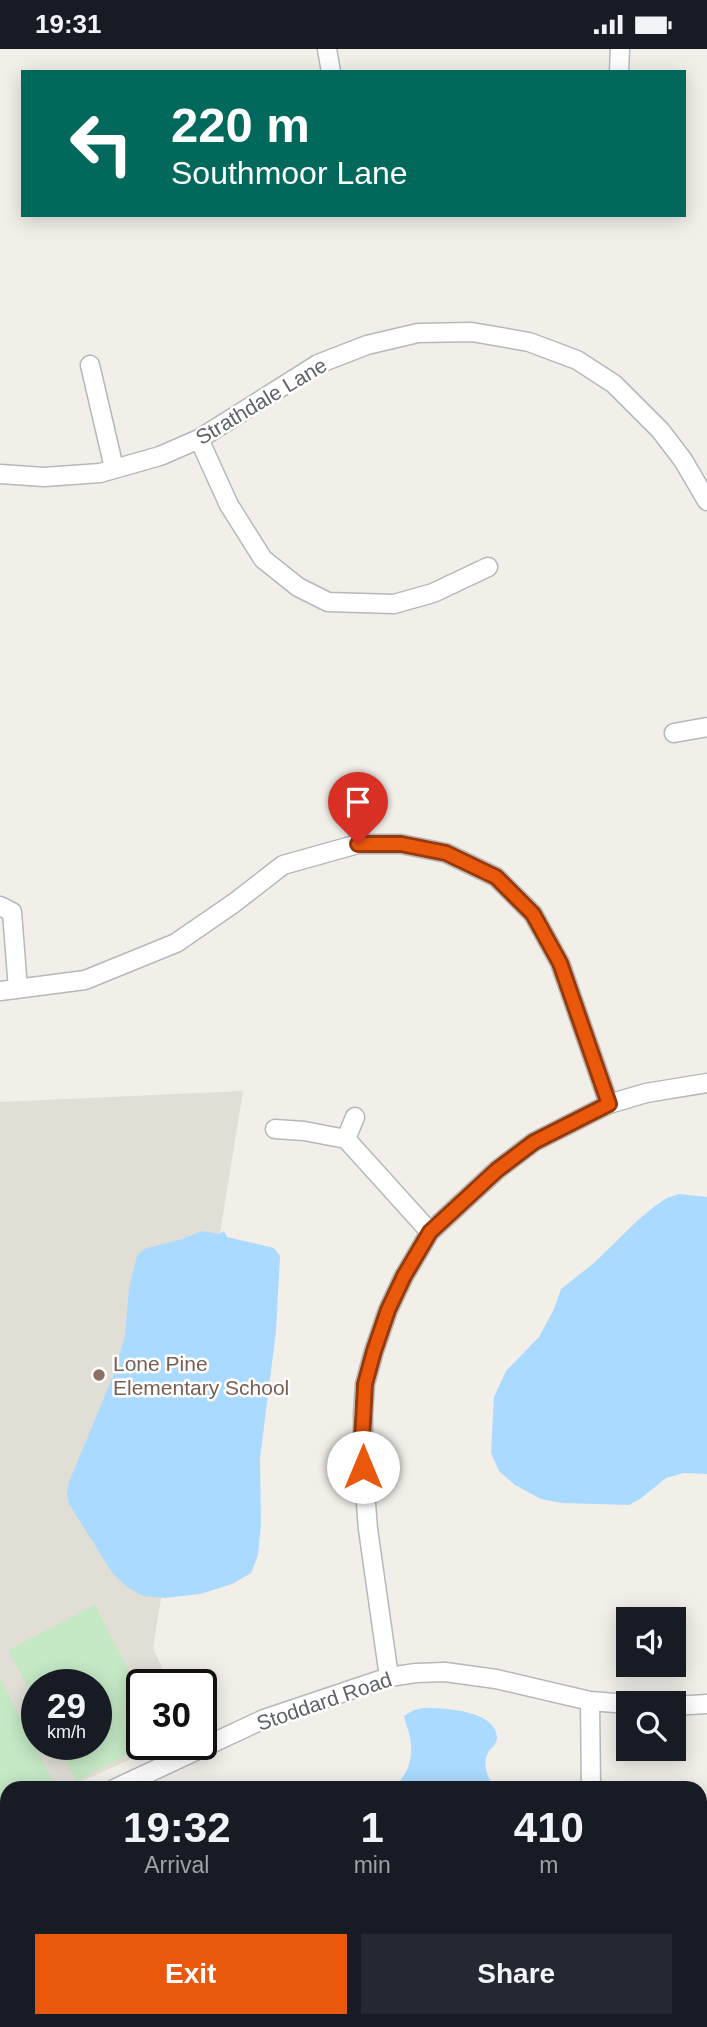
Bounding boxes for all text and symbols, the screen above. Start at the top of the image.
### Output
text: 19:31 [35,9,102,39]
icon: left [56,98,147,189]
text: 220 m [171,98,310,152]
text: Southmoor Lane [171,155,408,191]
street label: Strathdale Lane [192,353,330,449]
pin [328,772,388,844]
icon: arrive [339,783,377,821]
place label: Lone Pine Elementary School [113,1352,289,1399]
marker: Lone Pine Elementary School [91,1367,107,1383]
position arrow [326,1430,400,1504]
map controls [616,1607,686,1761]
button: sound [616,1607,686,1677]
street label: Stoddard Road [253,1667,395,1735]
speed limit sign: 30 [126,1669,217,1760]
text: 29 [47,1686,86,1725]
button: search [616,1691,686,1761]
text: km/h [47,1722,86,1742]
text: 19:32 [123,1804,231,1851]
text: 1 [360,1804,384,1851]
text: 410 [514,1804,584,1851]
text: Arrival [144,1852,209,1878]
text: min [354,1852,391,1878]
text: m [539,1852,558,1878]
button: Exit [35,1934,347,2014]
button: Share [361,1934,672,2014]

